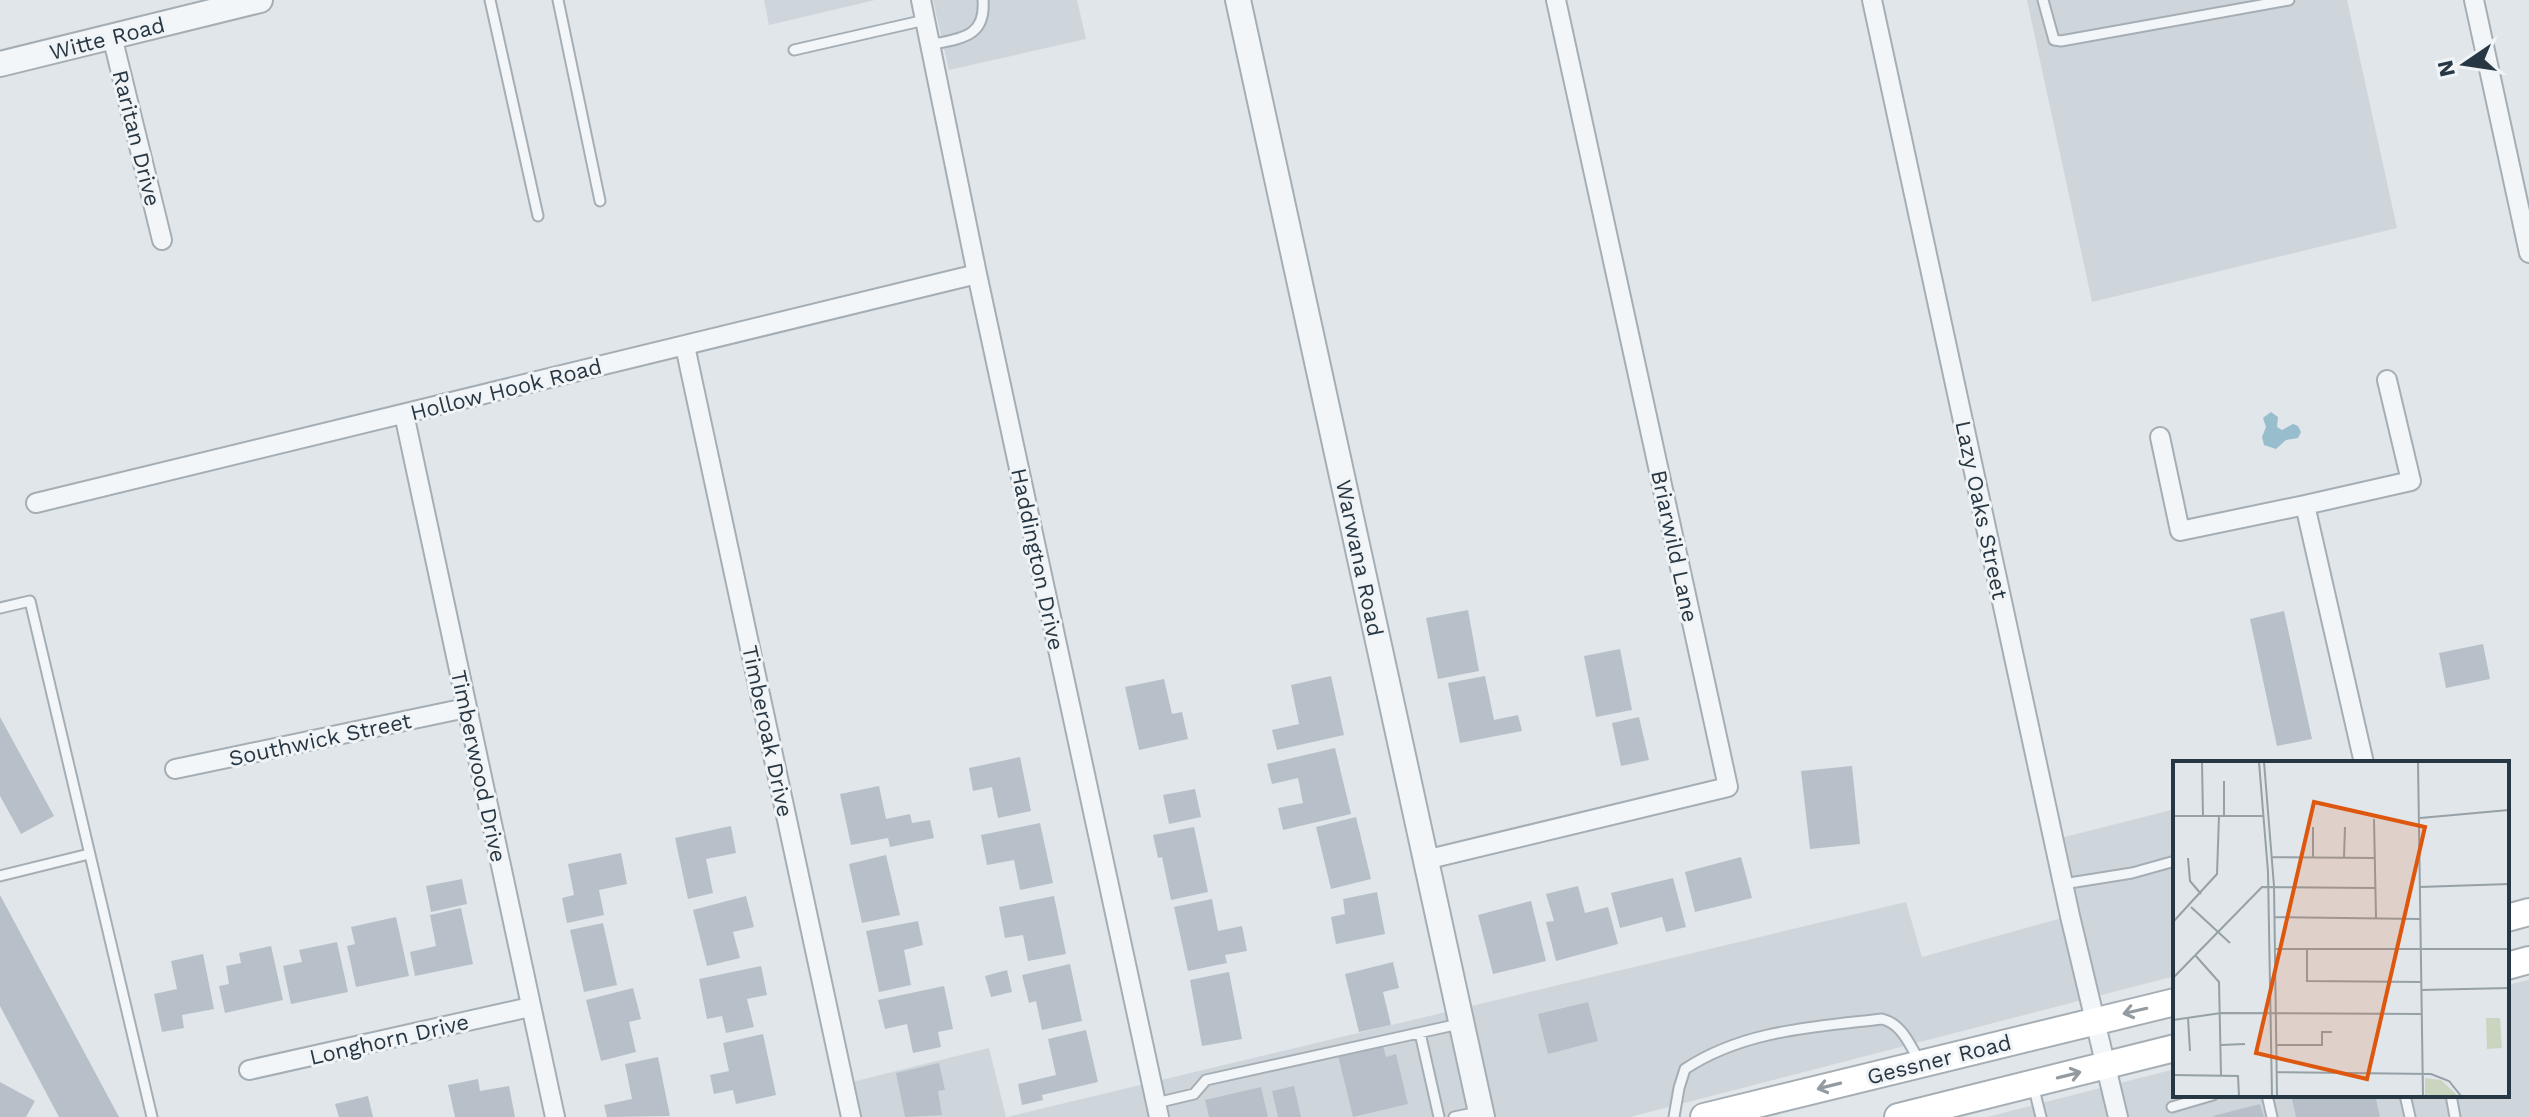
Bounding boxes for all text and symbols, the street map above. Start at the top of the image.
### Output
street label: Witte Road [47,12,167,65]
north arrow [2425,24,2505,104]
text: N [2432,58,2460,79]
street label: Raritan Drive [108,67,166,209]
street label: Hollow Hook Road [408,354,604,425]
street label: Lazy Oaks Street [1950,418,2013,602]
street label: Haddington Drive [1006,466,1069,652]
street label: Briarwild Lane [1646,468,1703,624]
street label: Warwana Road [1331,478,1388,638]
street label: Timberoak Drive [737,643,798,819]
street label: Timberwood Drive [446,668,511,864]
street label: Southwick Street [227,708,414,771]
inset map [2173,761,2509,1097]
one-way arrow [2123,1004,2148,1019]
street label: Longhorn Drive [307,1009,471,1070]
street label: Gessner Road [1864,1029,2014,1089]
one-way arrow [2056,1066,2082,1081]
one-way arrow [1816,1079,1842,1094]

